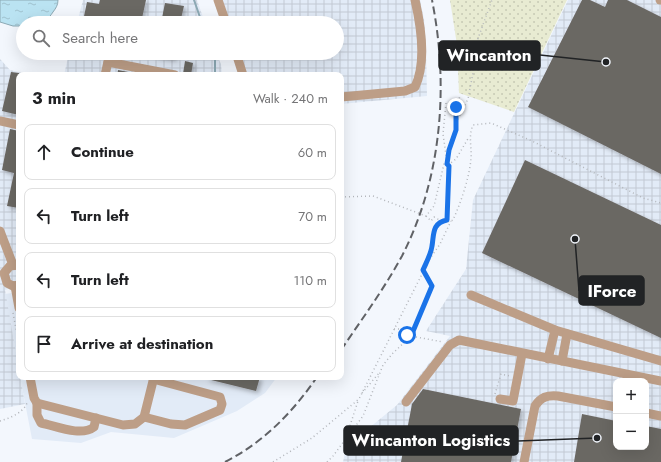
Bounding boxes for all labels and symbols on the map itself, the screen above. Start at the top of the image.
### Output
callout: Wincanton [439,41,540,70]
text: Wincanton [446,43,532,67]
route end [447,98,465,116]
callout: IForce [579,276,644,305]
text: IForce [587,279,637,303]
route start [398,326,416,344]
callout: Wincanton Logistics [344,426,518,455]
text: Wincanton Logistics [352,428,510,452]

